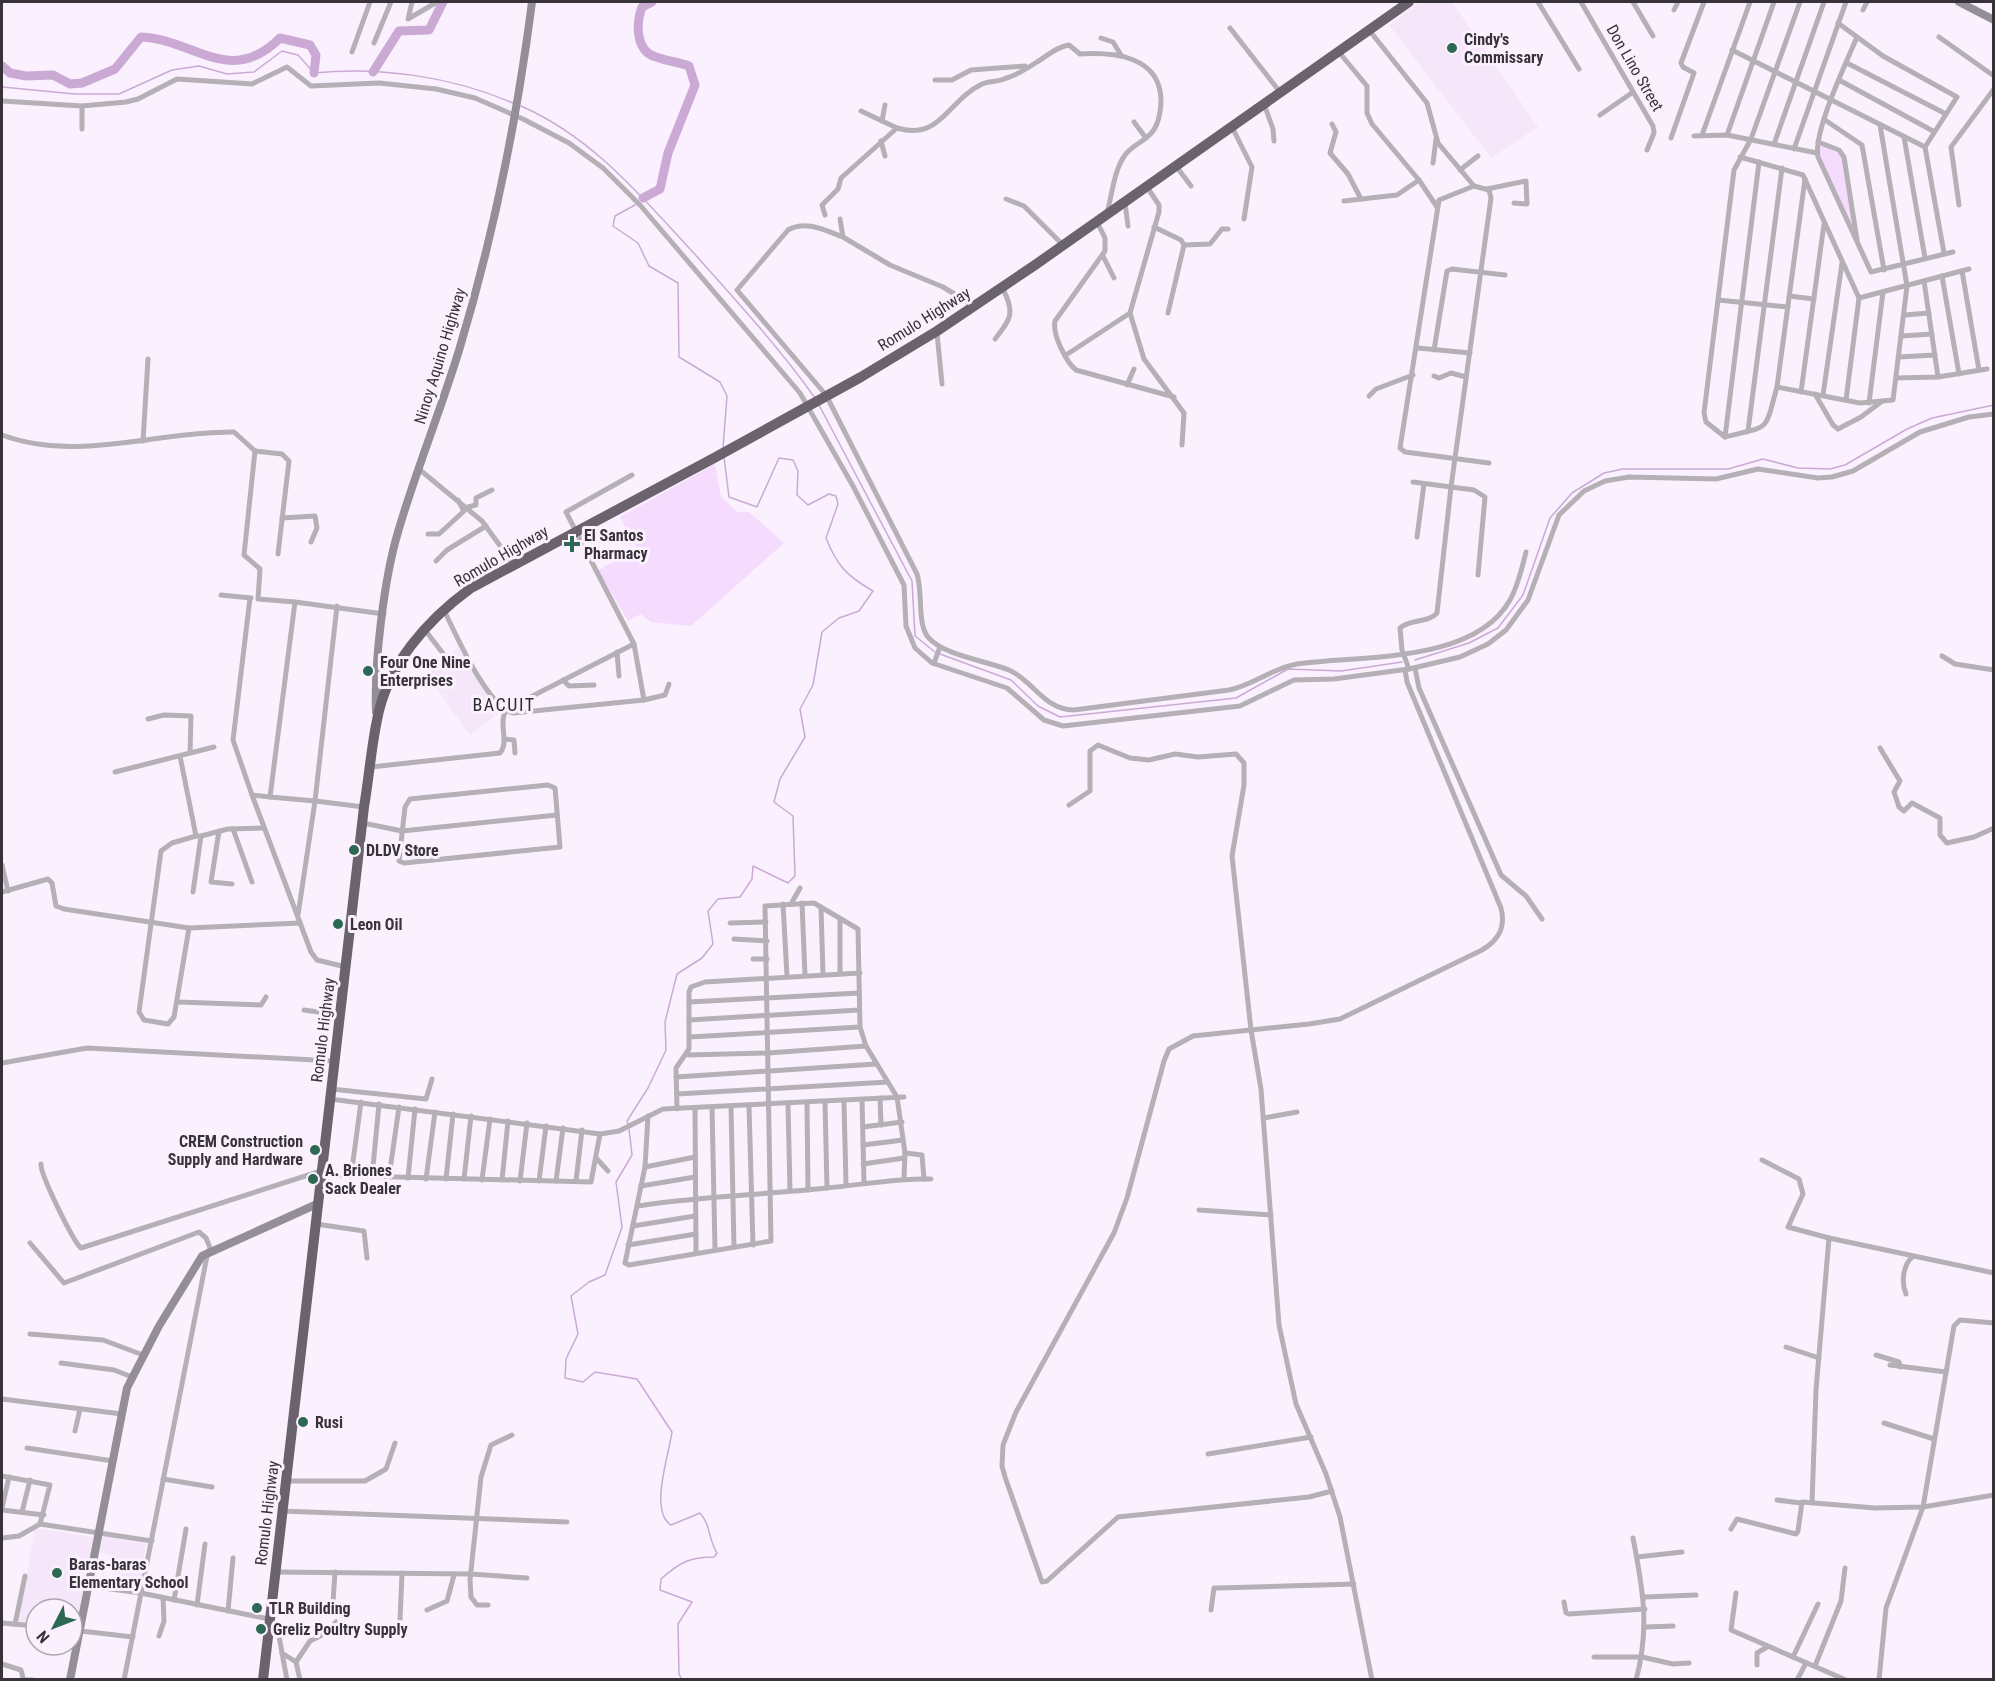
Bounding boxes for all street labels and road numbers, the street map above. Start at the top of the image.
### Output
street label: Don Lino Street [1603,21,1668,115]
street label: Romulo Highway [874,283,974,355]
street label: Ninoy Aquino Highway [410,285,470,426]
street label: Romulo Highway [451,521,552,591]
street label: Romulo Highway [307,976,339,1084]
street label: Romulo Highway [251,1459,283,1567]

